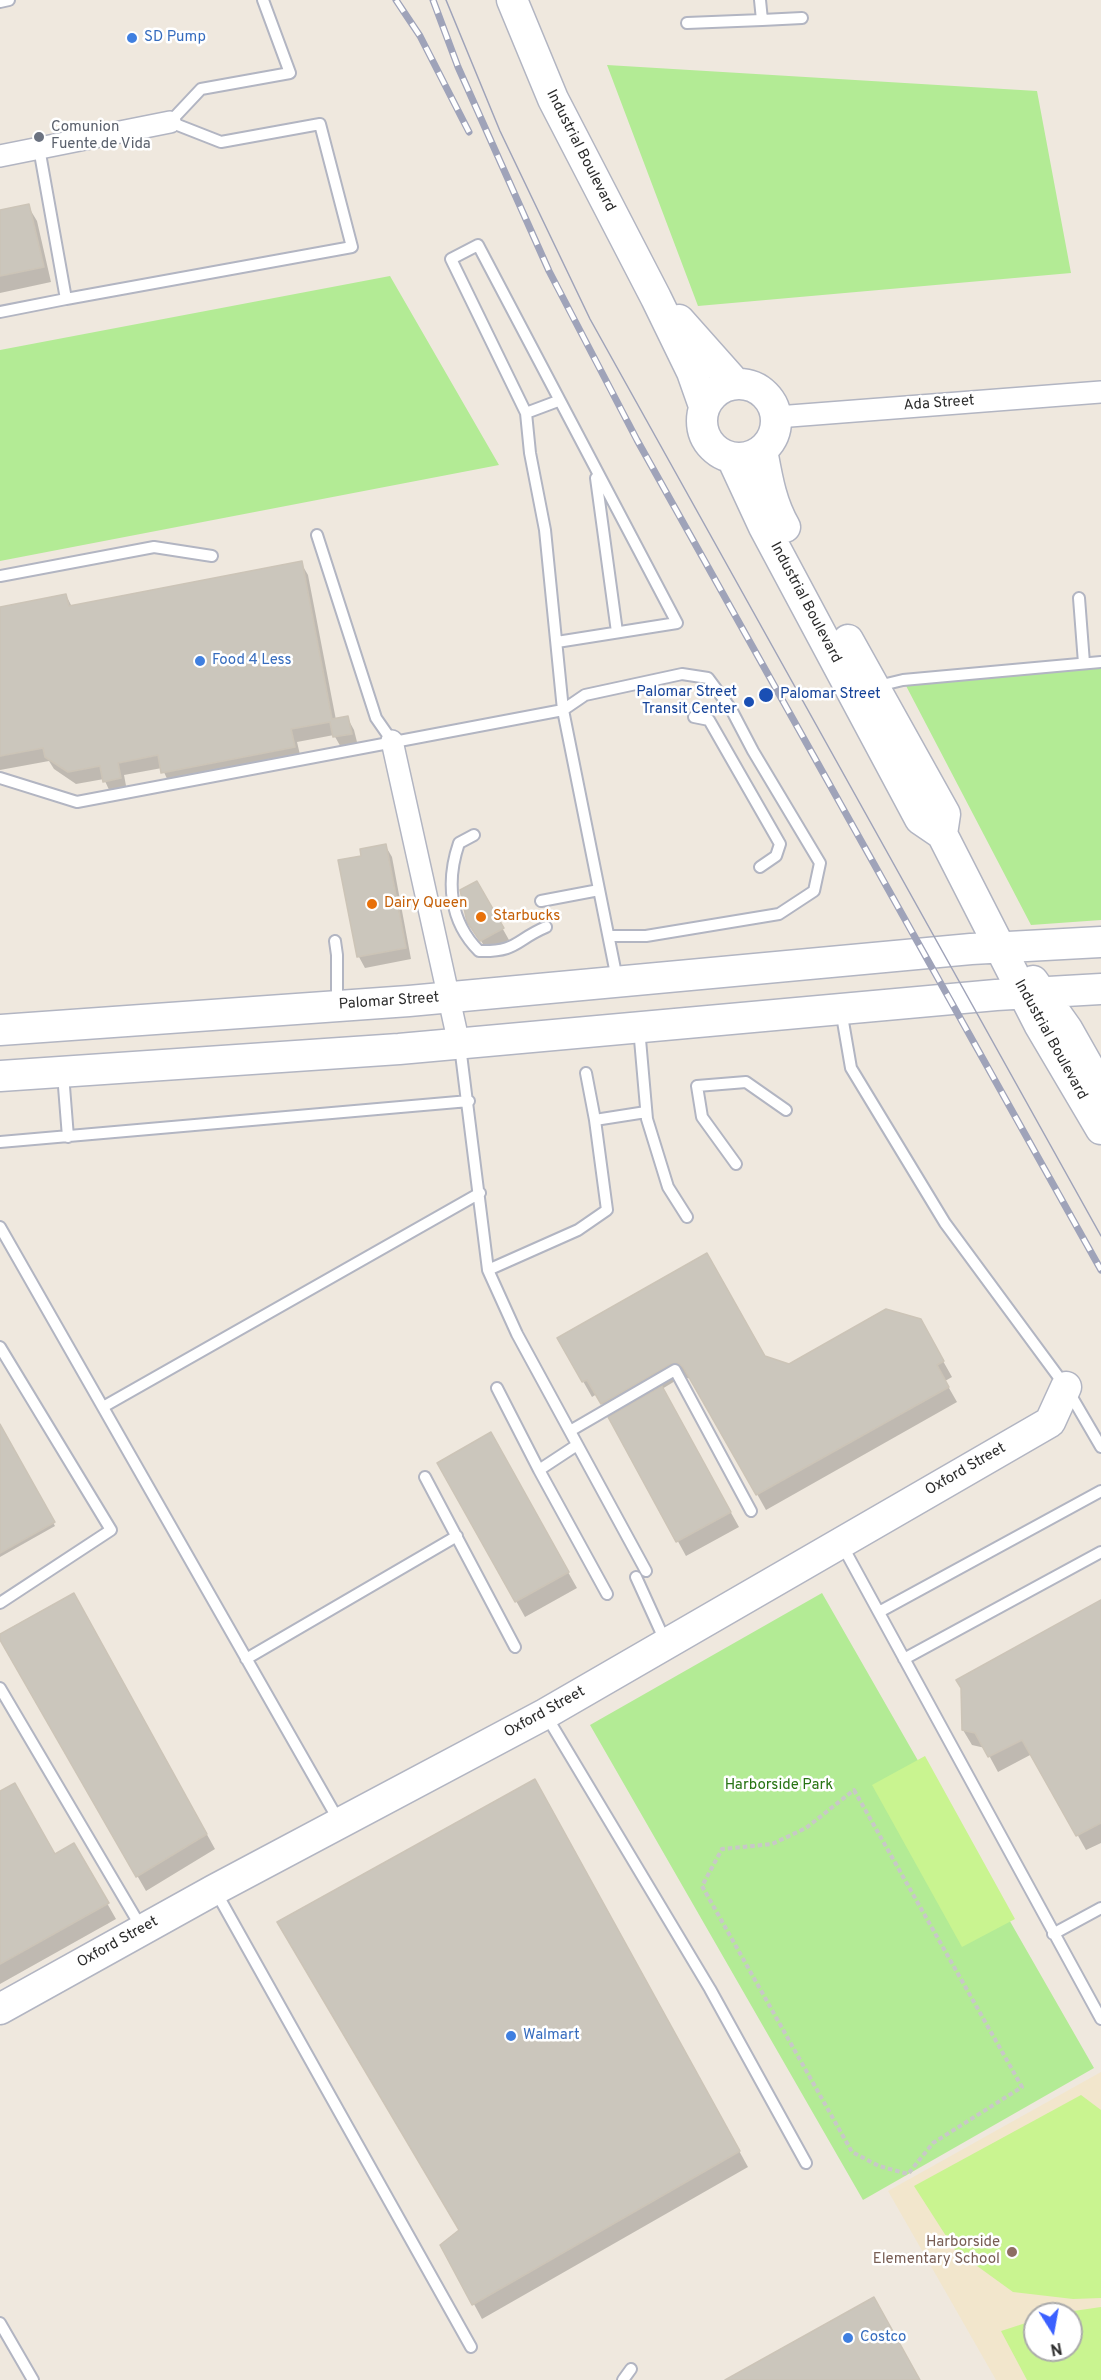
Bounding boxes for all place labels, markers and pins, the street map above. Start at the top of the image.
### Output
place label: SD Pump [144,29,206,47]
marker: SD Pump [125,31,139,45]
place label: Comunion Fuente de Vida [51,119,151,154]
marker: Comunion Fuente de Vida [32,130,46,144]
place label: Food 4 Less [212,652,292,670]
marker: Food 4 Less [193,654,207,668]
place label: Palomar Street Transit Center [636,684,737,719]
marker: Palomar Street [757,686,775,704]
place label: Palomar Street [780,686,881,704]
marker: Palomar Street Transit Center [742,695,756,709]
place label: Dairy Queen [384,895,467,913]
marker: Dairy Queen [365,897,379,911]
place label: Starbucks [493,908,560,926]
marker: Starbucks [474,910,488,924]
place label: Walmart [523,2027,580,2045]
marker: Walmart [504,2029,518,2043]
place label: Harborside Elementary School [873,2234,1000,2269]
marker: Harborside Elementary School [1005,2245,1019,2259]
place label: Costco [860,2329,906,2347]
marker: Costco [841,2331,855,2345]

